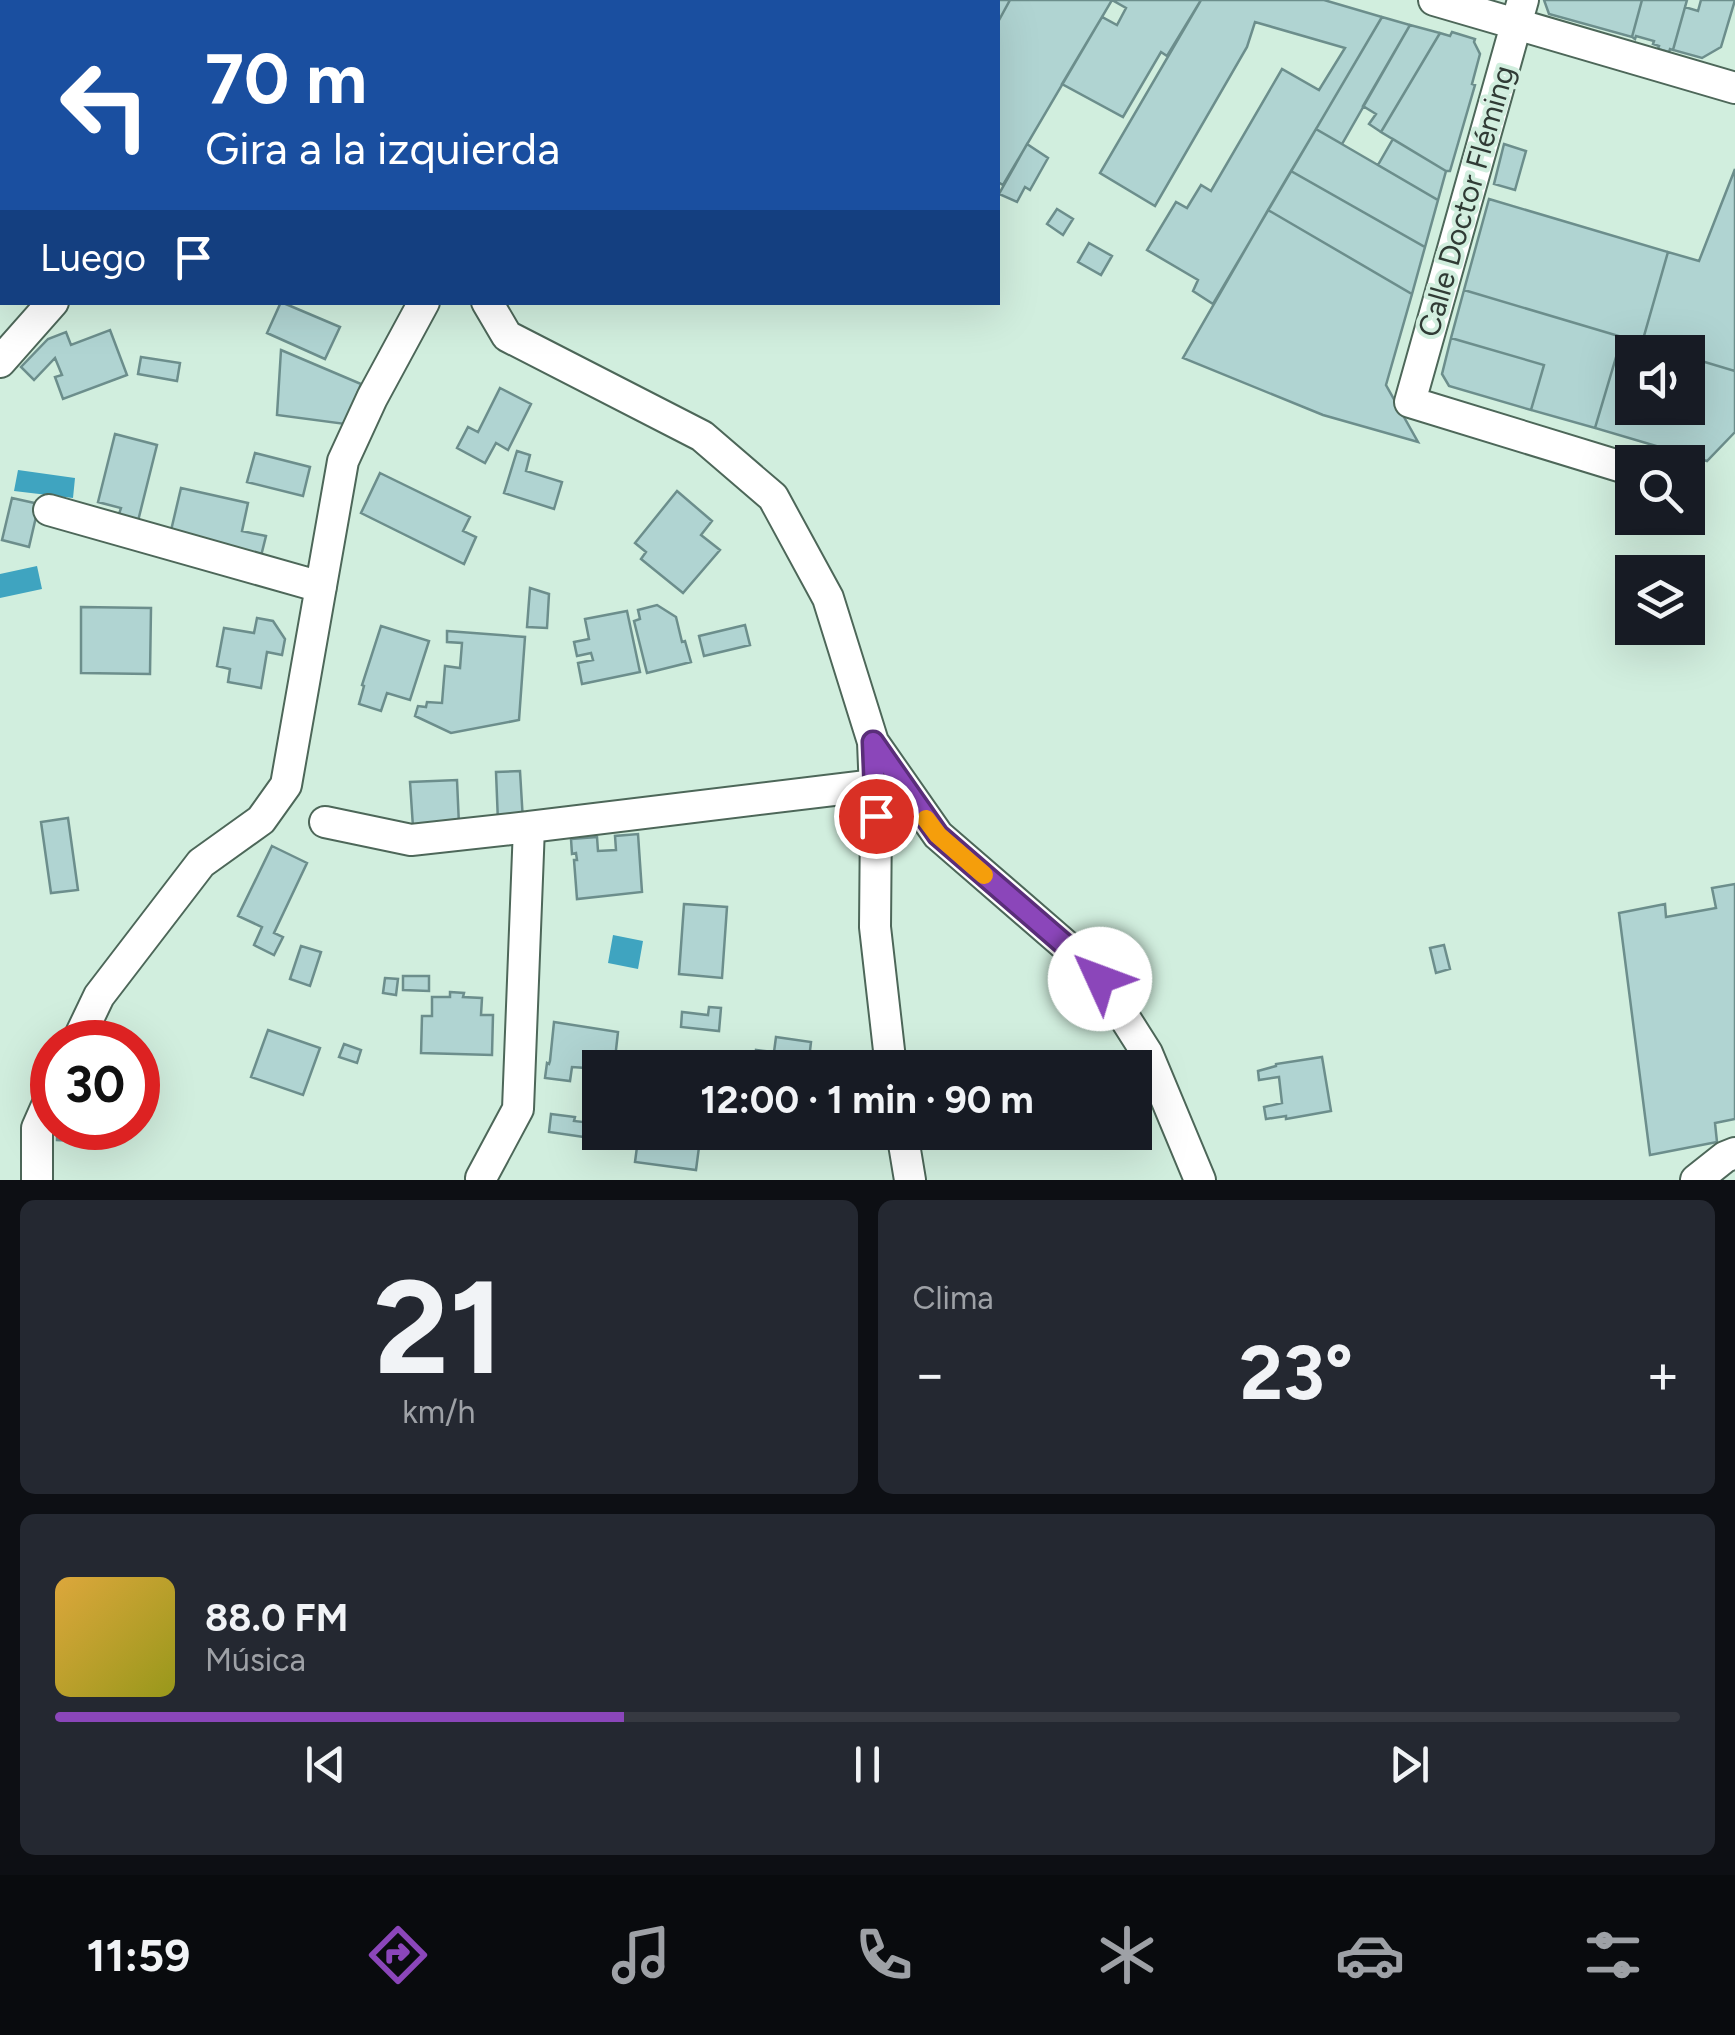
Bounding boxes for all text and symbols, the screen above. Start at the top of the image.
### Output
text: 70 m [205,36,367,121]
icon: left [40,40,170,170]
street label: Calle Doctor Fléming [1410,61,1522,341]
text: Gira a la izquierda [205,121,560,175]
icon: arrive [166,230,221,285]
text: Luego [40,235,146,281]
map controls [1615,335,1705,645]
button: sound [1615,335,1705,425]
button: search [1615,445,1705,535]
button: layers [1615,555,1705,645]
pin [834,774,919,859]
icon: arrive [849,789,904,844]
position arrow [1048,927,1152,1031]
speed limit sign: 30 [30,1020,160,1150]
text: 12:00 · 1 min · 90 m [700,1077,1034,1123]
text: 21 [374,1250,504,1406]
text: Clima [913,1279,994,1317]
text: 23° [1240,1328,1353,1418]
text: − [913,1341,947,1407]
text: + [1646,1341,1680,1407]
text: km/h [402,1393,475,1431]
text: 88.0 FM [205,1595,348,1641]
text: Música [205,1641,306,1679]
icon: previous [298,1737,353,1792]
icon: pause [840,1737,895,1792]
icon: next [1382,1737,1437,1792]
icon: directions [363,1920,433,1990]
icon: music [606,1920,676,1990]
icon: phone [849,1920,919,1990]
icon: climate [1092,1920,1162,1990]
icon: car [1335,1920,1405,1990]
icon: filters [1578,1920,1648,1990]
text: 11:59 [87,1928,190,1982]

